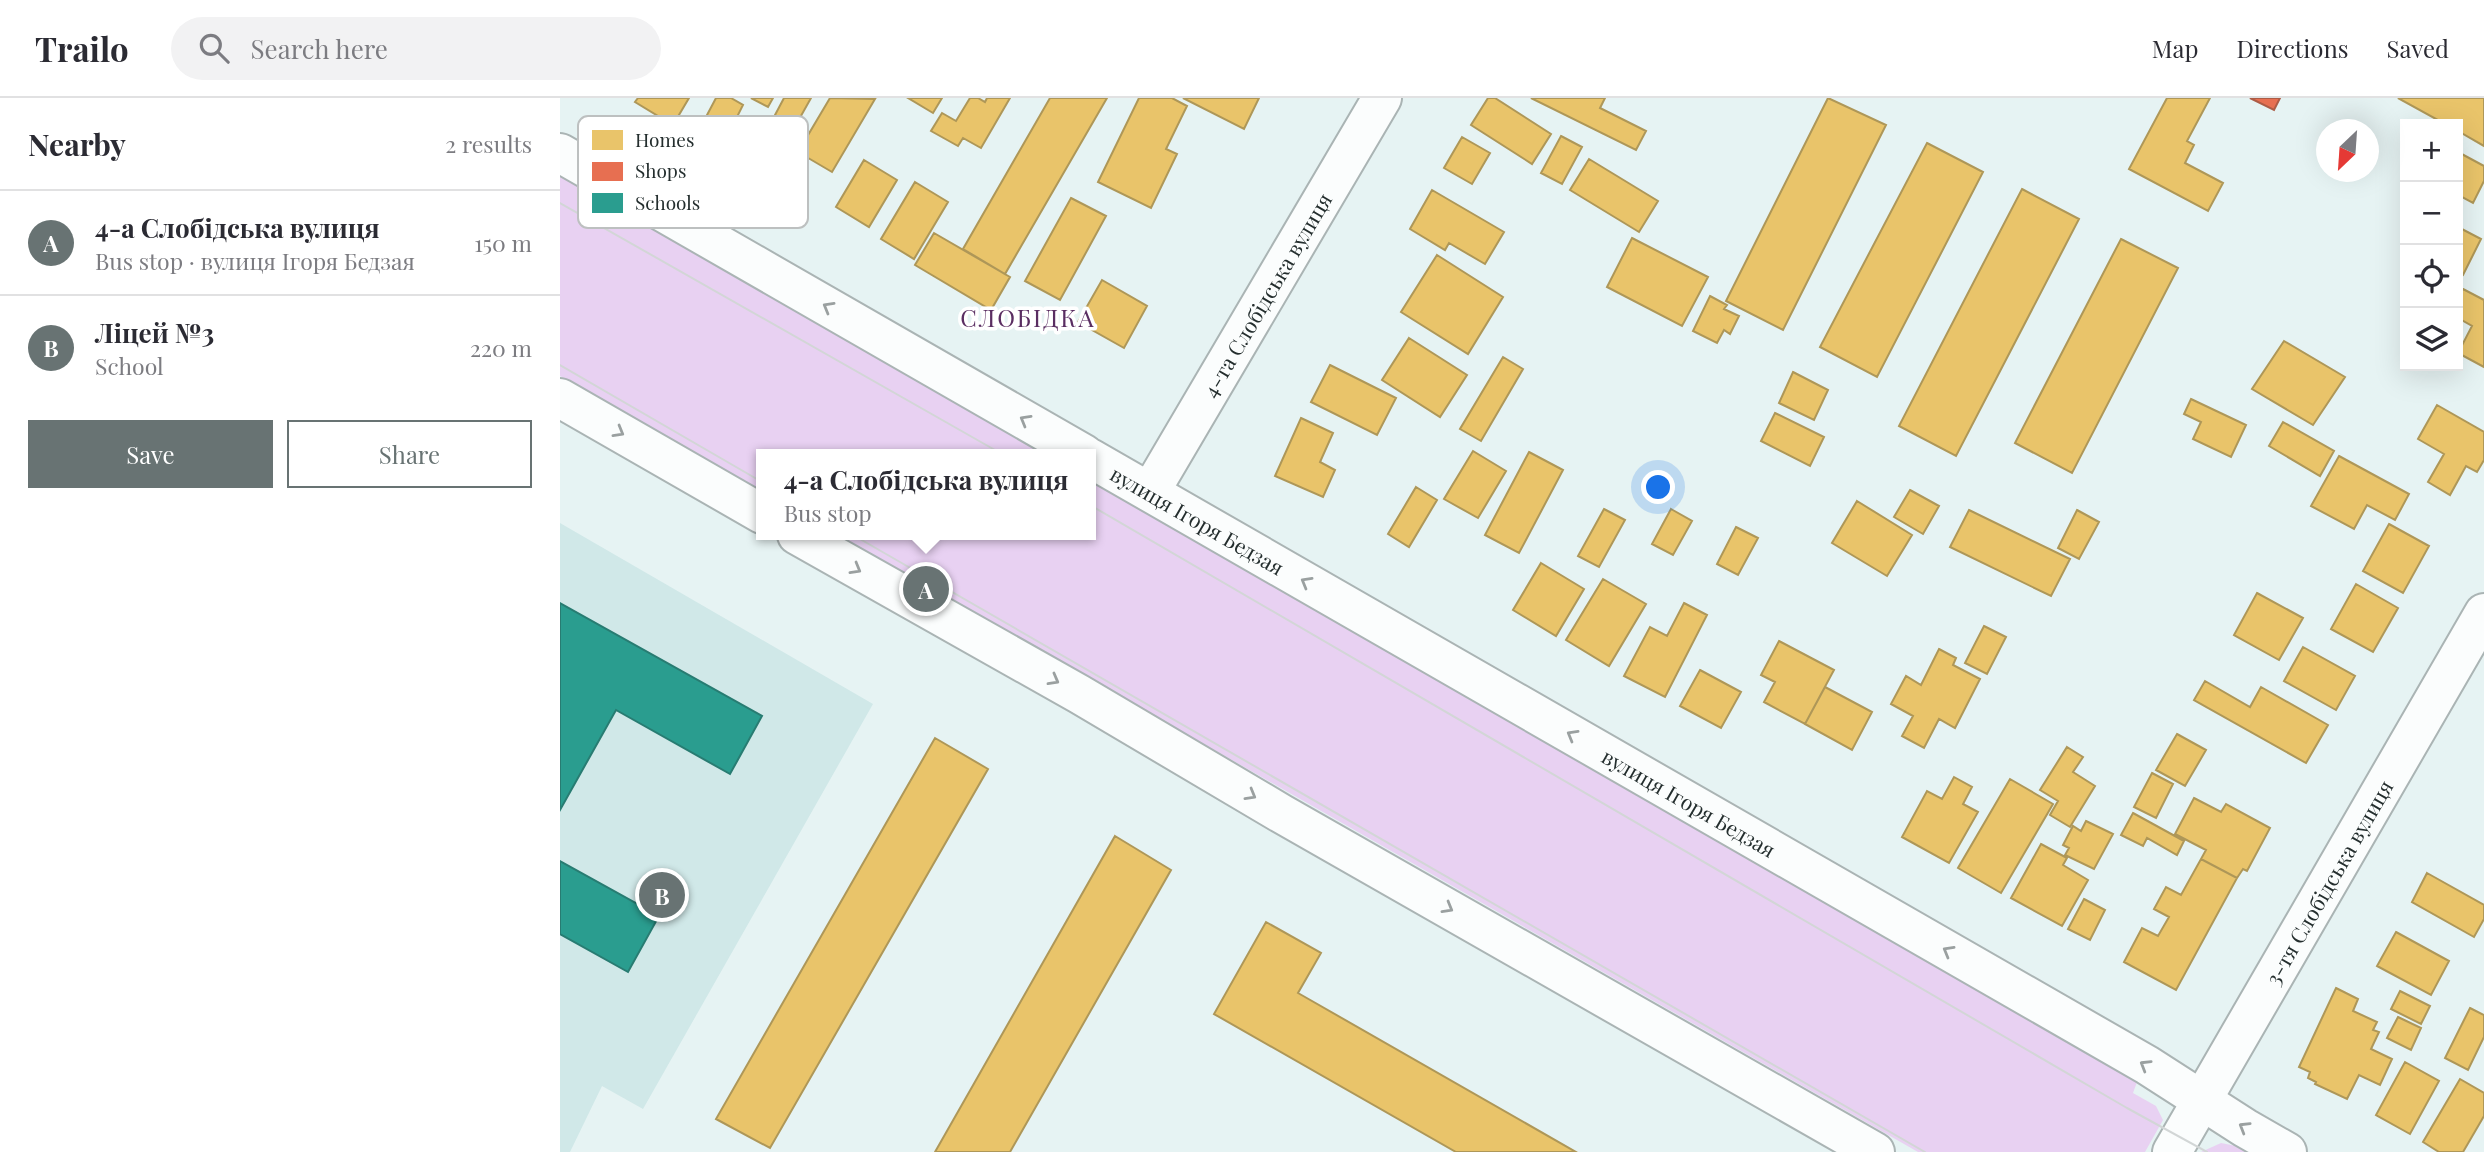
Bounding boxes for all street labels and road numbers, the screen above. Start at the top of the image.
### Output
street label: 4-та Слобідська вулиця [1195,187,1337,402]
street label: вулиця Ігоря Бедзая [1106,459,1289,581]
street label: вулиця Ігоря Бедзая [1597,741,1781,863]
street label: 3-тя Слобідська вулиця [2258,775,2399,989]

